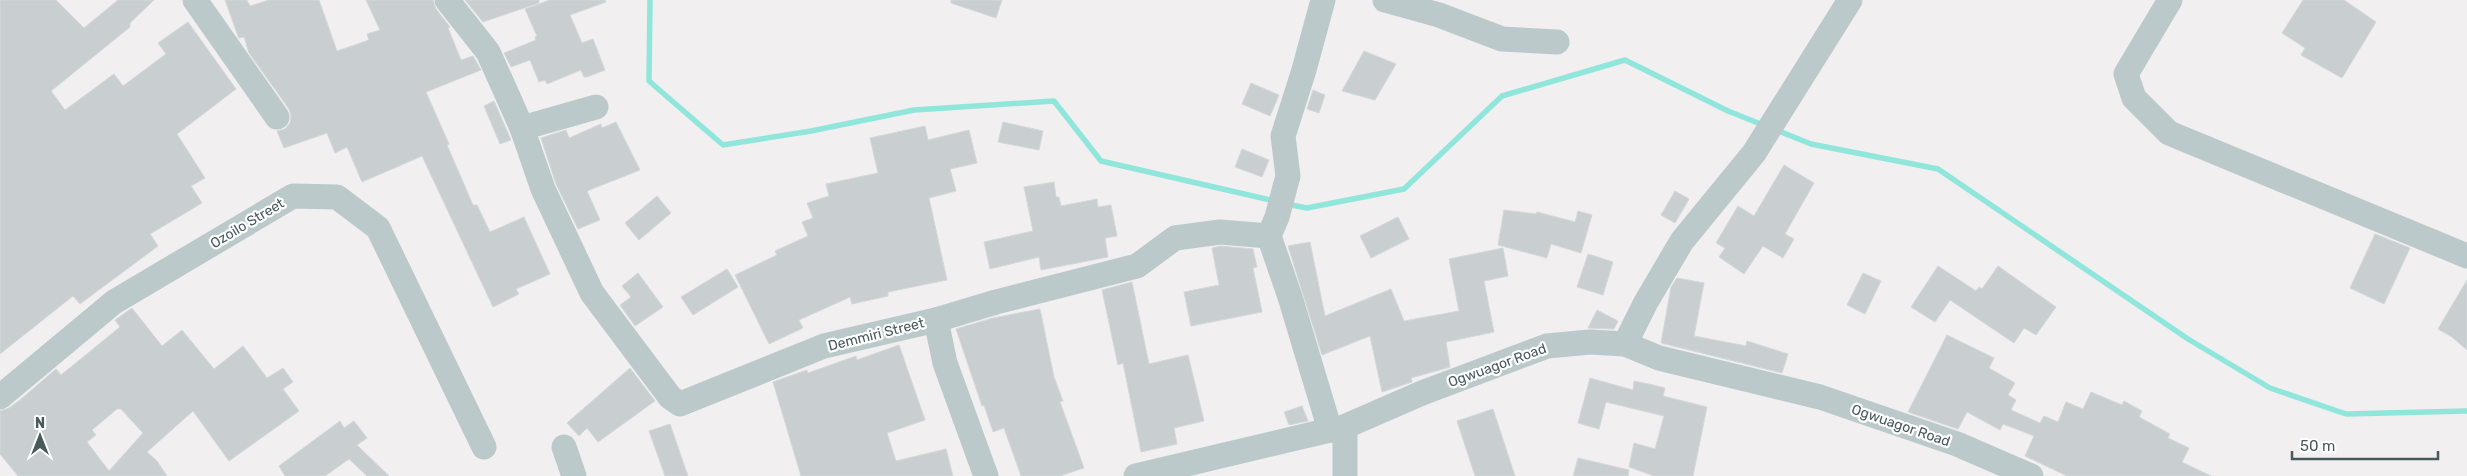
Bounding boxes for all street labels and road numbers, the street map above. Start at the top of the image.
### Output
street label: Ozoilo Street [207,194,288,252]
street label: Demmiri Street [826,314,926,355]
street label: Ogwuagor Road [1446,340,1549,391]
street label: Ogwuagor Road [1849,401,1952,450]

